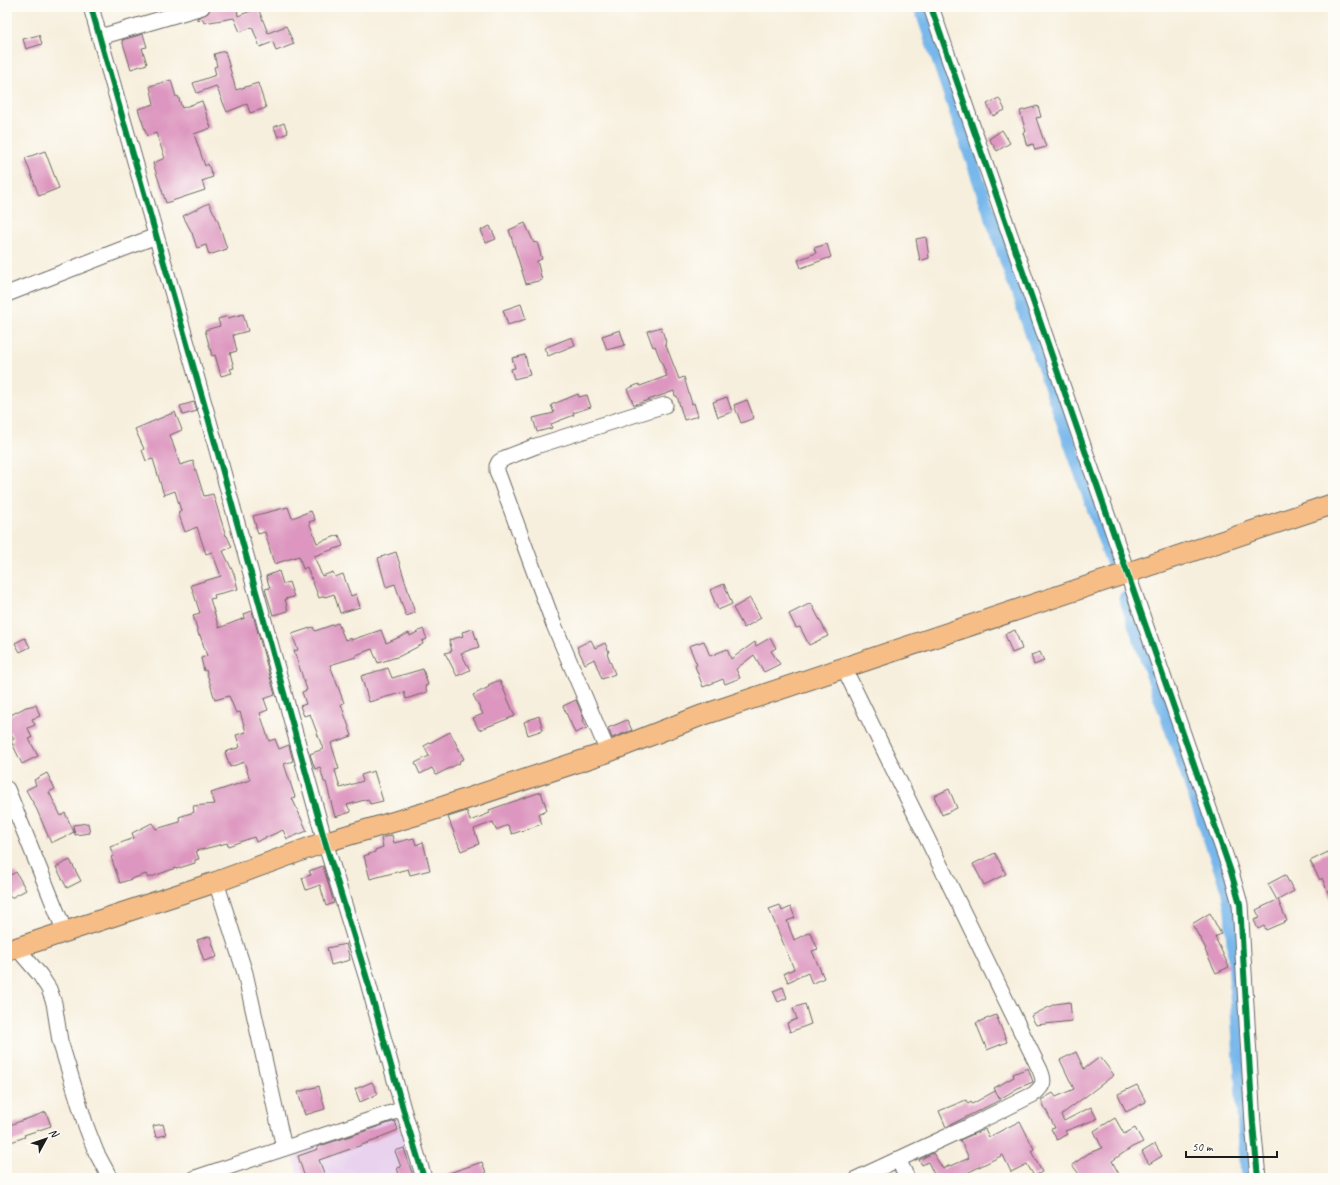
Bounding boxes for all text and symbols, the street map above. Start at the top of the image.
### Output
north arrow [26,1119,66,1159]
text: N [46,1125,63,1141]
scale bar [1186,1133,1277,1159]
text: 50 m [1192,1139,1214,1155]

